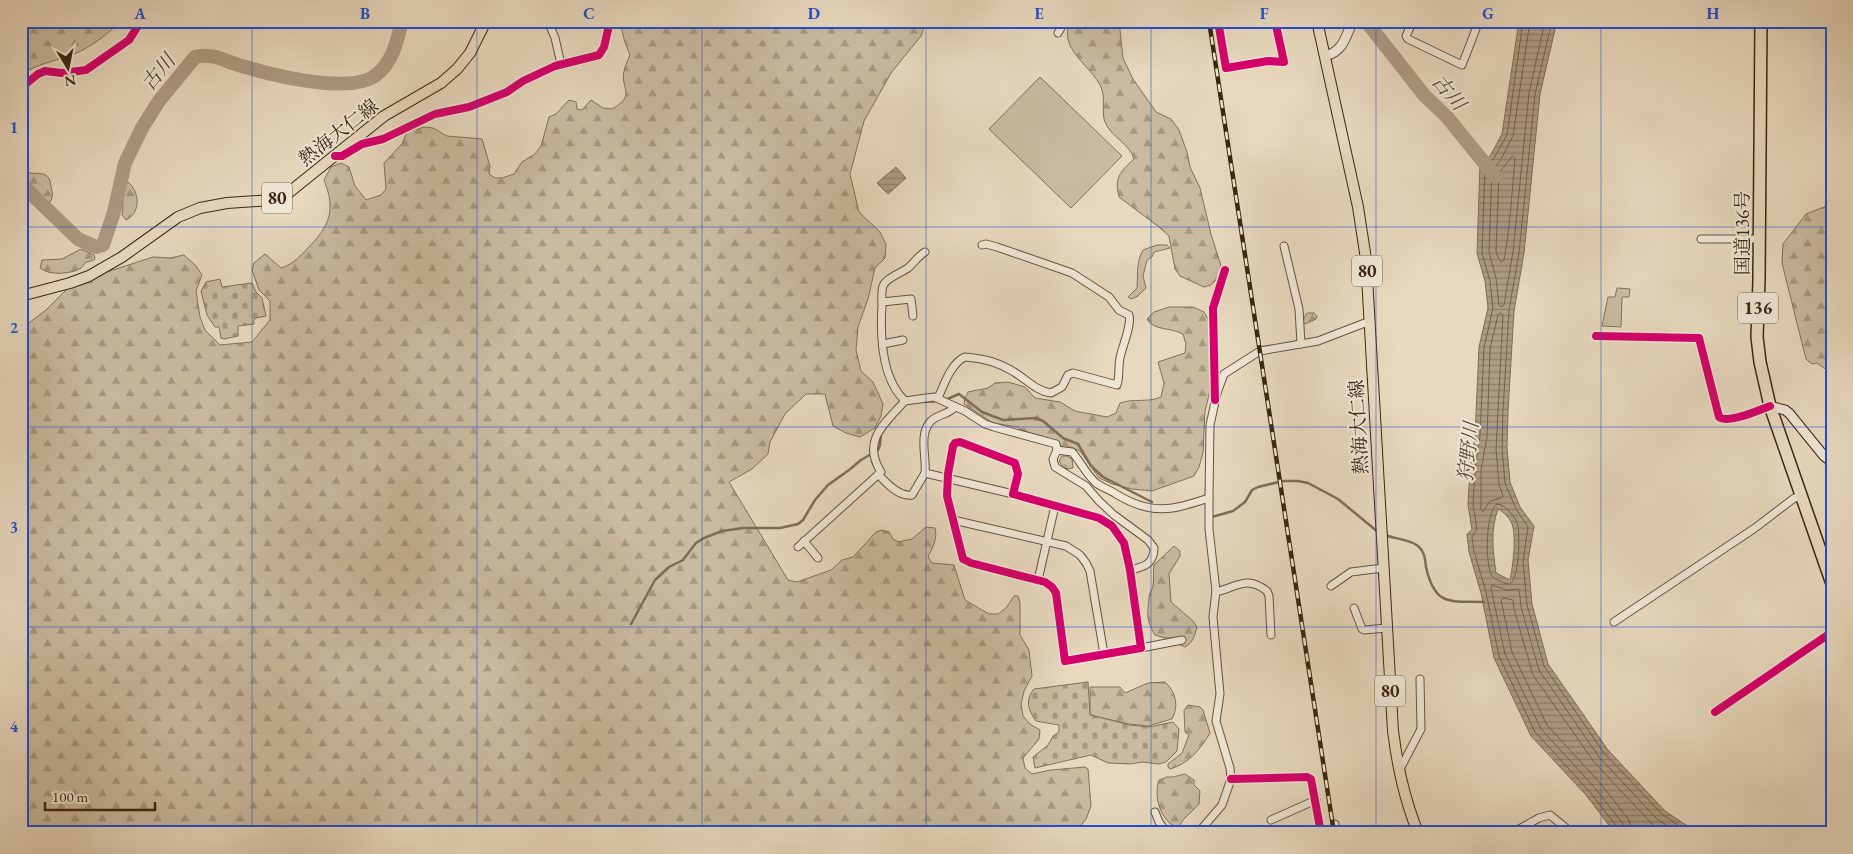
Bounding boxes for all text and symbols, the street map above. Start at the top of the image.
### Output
text: A [133,3,146,24]
text: B [360,3,370,24]
text: C [583,3,595,24]
text: D [808,3,820,24]
text: E [1034,3,1044,24]
text: F [1260,3,1269,24]
text: G [1482,3,1494,24]
text: H [1707,3,1720,24]
north arrow [42,42,92,92]
water label: 古川 [135,47,182,96]
water label: 古川 [1426,68,1473,117]
text: N [62,71,77,91]
street label: 熱海大仁線 [293,93,383,171]
text: 1 [10,117,18,138]
road number: 80 [262,182,292,214]
street label: 国道136号 [1730,191,1755,275]
road number: 80 [1352,256,1382,286]
road number: 136 [1738,292,1778,324]
text: 2 [10,317,19,338]
street label: 熱海大仁線 [1344,379,1373,475]
water label: 狩野川 [1452,419,1484,483]
text: 3 [10,517,18,538]
road number: 80 [1375,676,1405,706]
text: 4 [10,716,19,737]
scale bar [45,779,155,811]
text: 100 m [52,787,89,806]

